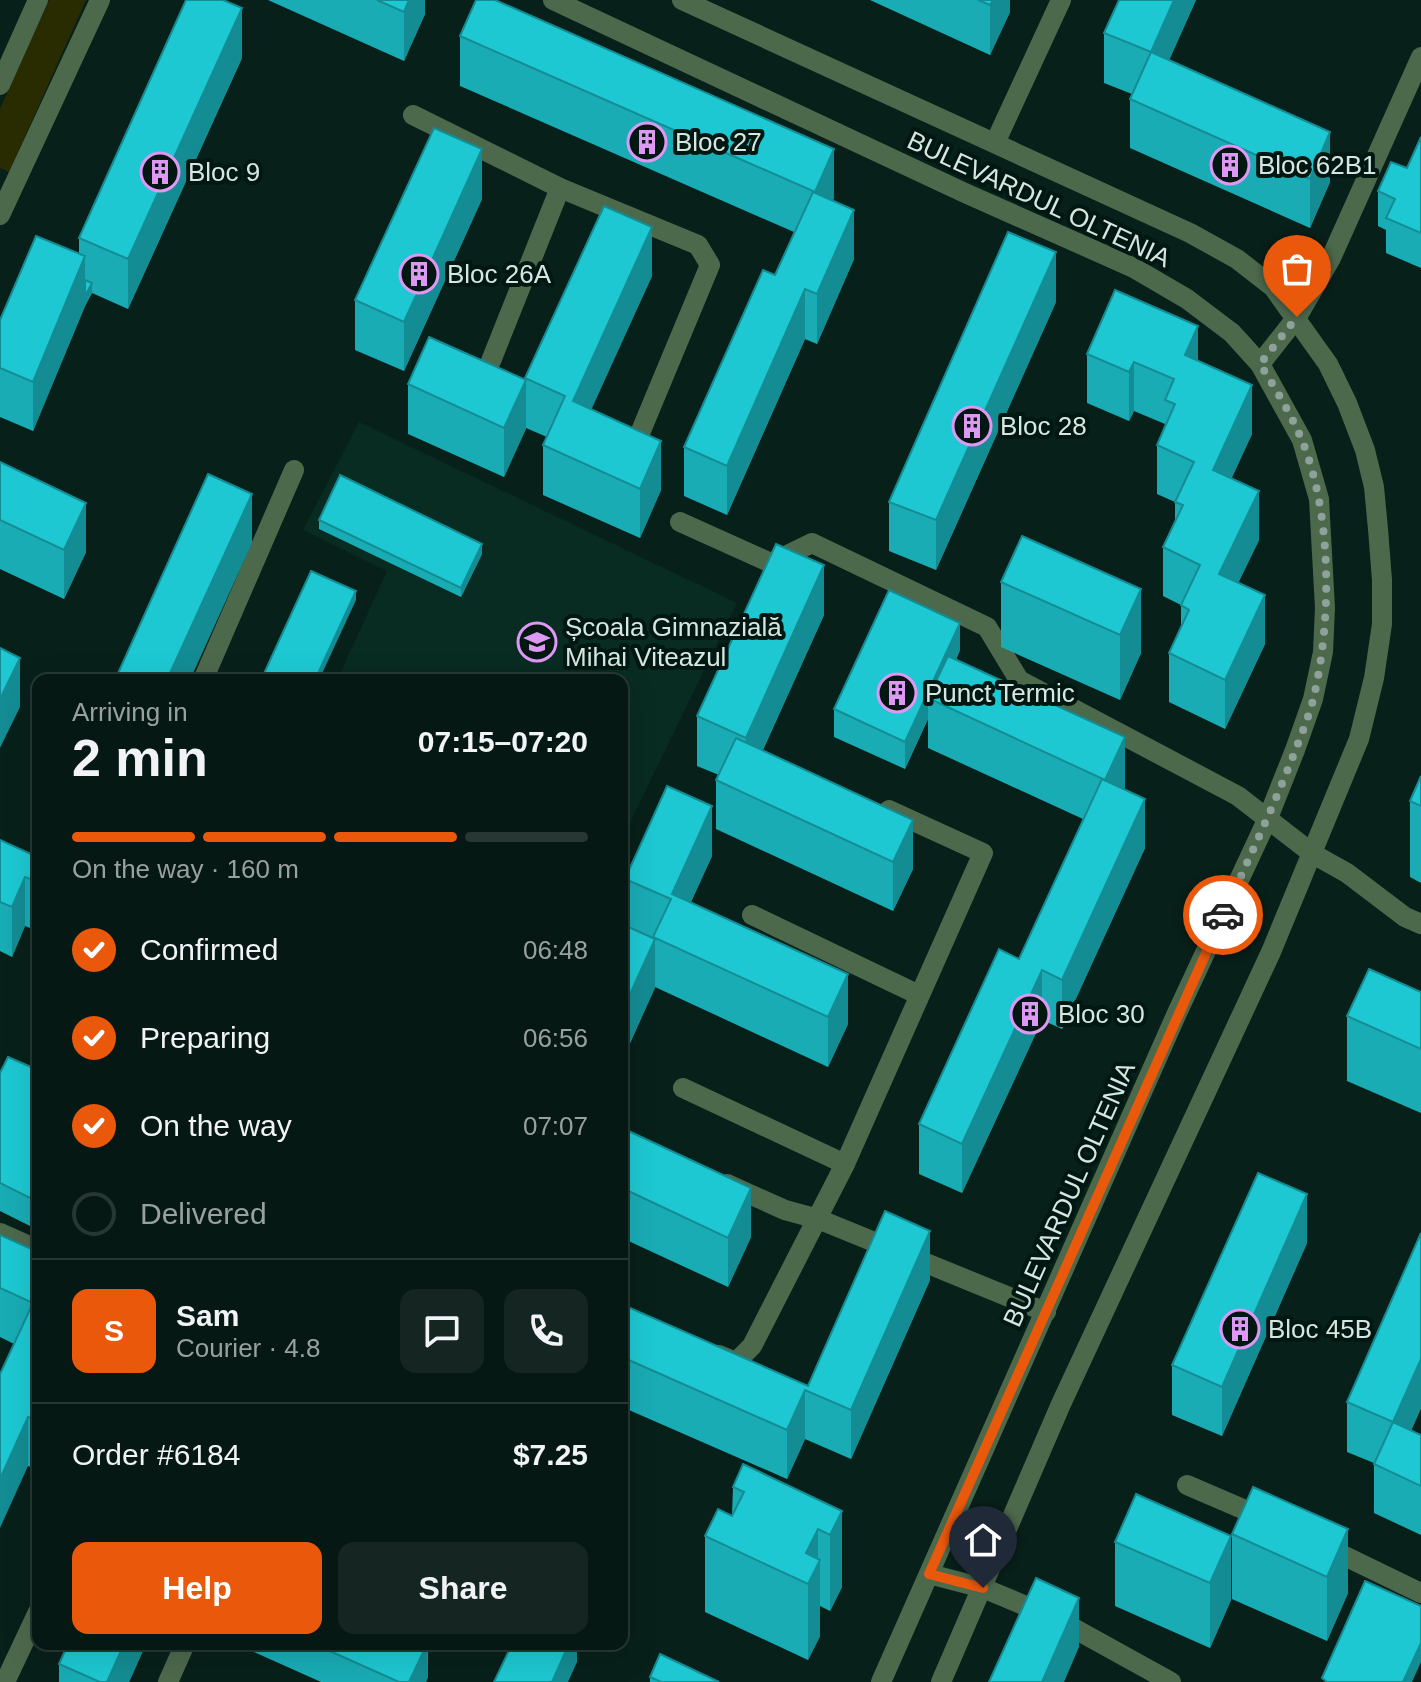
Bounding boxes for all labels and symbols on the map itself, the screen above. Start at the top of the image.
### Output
building icon: Bloc 27 [626,121,668,163]
street label: BULEVARDUL OLTENIA [903,125,1176,274]
place label: Bloc 27 [675,127,762,157]
building icon: Bloc 62B1 [1209,144,1251,186]
place label: Bloc 62B1 [1258,150,1377,180]
building icon: Bloc 9 [139,151,181,193]
place label: Bloc 9 [188,157,260,187]
pin [1263,235,1331,317]
building icon: Bloc 26A [398,253,440,295]
place label: Bloc 26A [447,259,552,289]
building icon: Bloc 28 [951,405,993,447]
place label: Bloc 28 [1000,411,1087,441]
place label: Școala Gimnazială Mihai Viteazul [565,612,782,672]
school or university icon: Școala Gimnazială Mihai Viteazul [516,621,558,663]
building icon: Punct Termic [876,672,918,714]
place label: Punct Termic [925,678,1075,708]
courier [1183,875,1263,955]
building icon: Bloc 30 [1009,993,1051,1035]
place label: Bloc 30 [1058,999,1145,1029]
street label: BULEVARDUL OLTENIA [997,1056,1141,1331]
building icon: Bloc 45B [1219,1308,1261,1350]
place label: Bloc 45B [1268,1314,1372,1344]
pin [949,1506,1017,1588]

